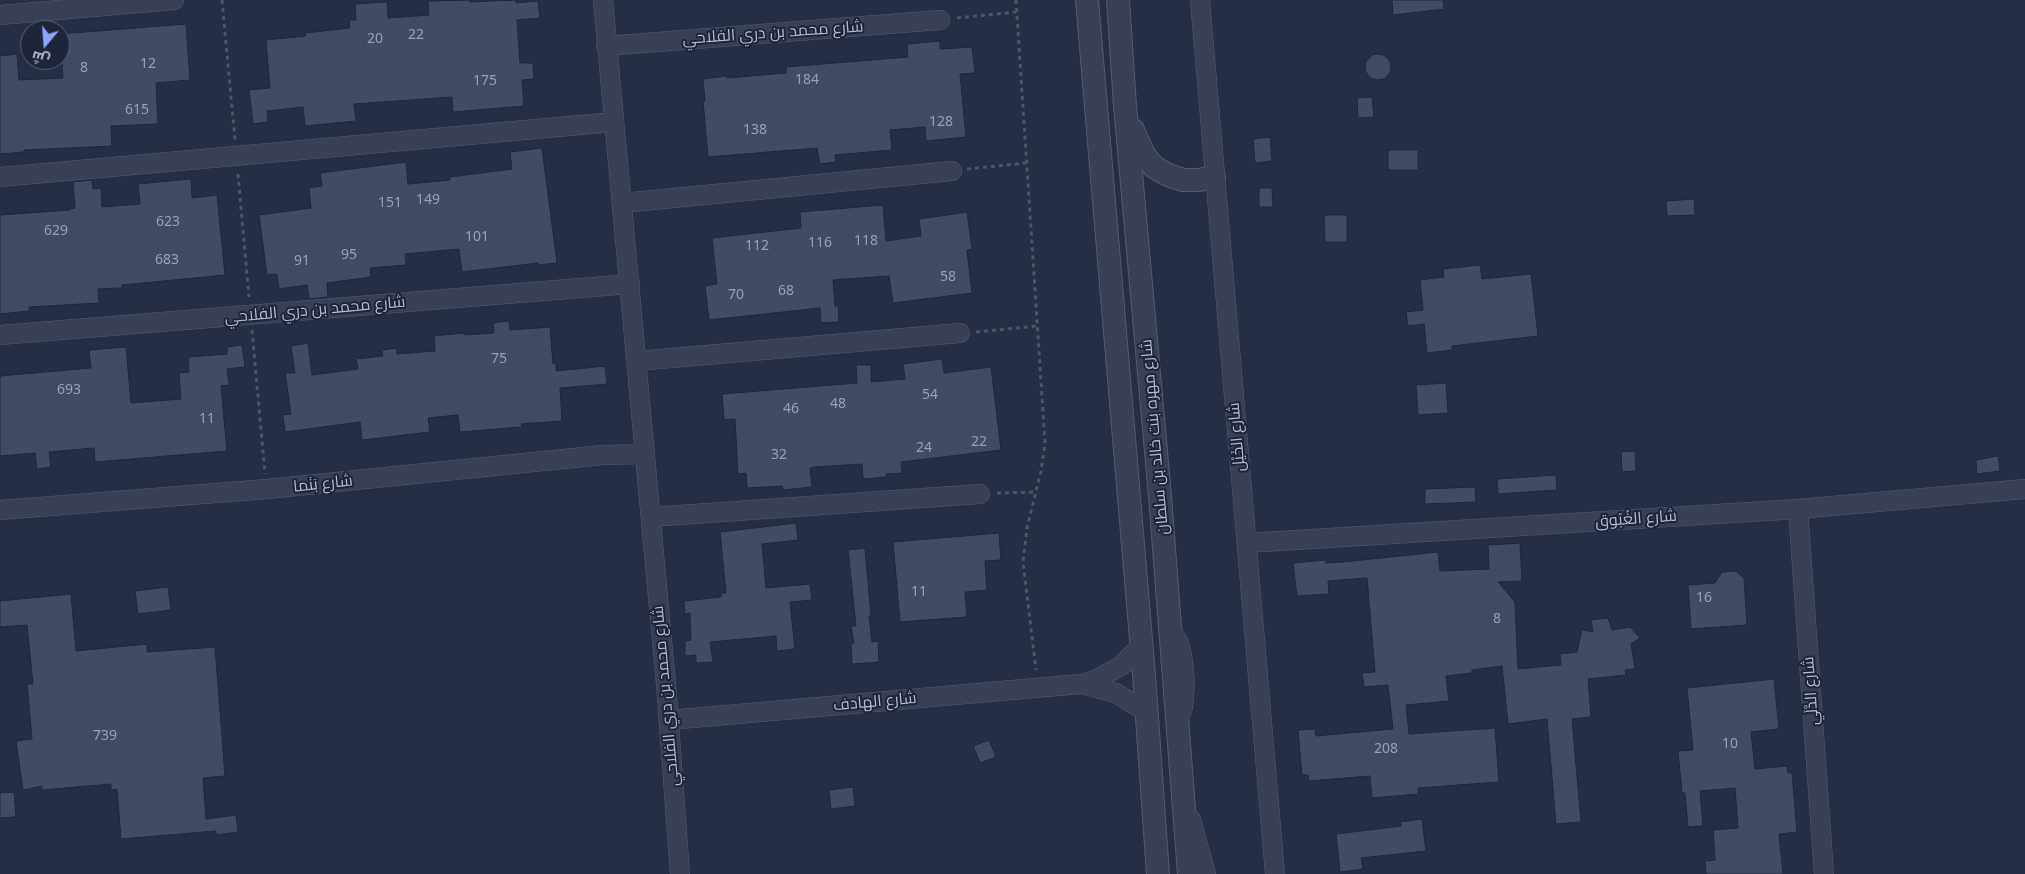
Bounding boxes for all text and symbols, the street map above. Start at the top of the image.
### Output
street label: شارع محمد بن دري الفلاحي [682,17,864,49]
north arrow [20,20,70,70]
house number: 22 [408,27,424,43]
house number: 20 [367,31,383,47]
text: ش [29,47,52,71]
house number: 12 [140,56,156,72]
house number: 8 [80,60,88,76]
house number: 184 [795,72,819,88]
house number: 175 [473,73,497,89]
house number: 615 [125,102,149,118]
house number: 128 [929,114,953,130]
house number: 138 [743,122,767,138]
house number: 149 [416,192,440,208]
house number: 151 [378,195,402,211]
house number: 623 [156,214,180,230]
house number: 629 [44,223,68,239]
house number: 101 [465,229,489,245]
house number: 118 [854,233,878,249]
house number: 116 [808,235,832,251]
house number: 112 [745,238,769,254]
house number: 95 [341,247,357,263]
house number: 683 [155,252,179,268]
house number: 91 [294,253,310,269]
house number: 58 [940,269,956,285]
house number: 68 [778,283,794,299]
house number: 70 [728,287,744,303]
street label: شارع محمد بن دري الفلاحي [224,293,406,327]
street label: شارع مهره بنت خالد بن سلطان [1137,338,1173,536]
house number: 75 [491,351,507,367]
house number: 693 [57,382,81,398]
house number: 54 [922,387,938,403]
house number: 48 [830,396,846,412]
house number: 46 [783,401,799,417]
street label: شارع الخَيْل [1224,402,1250,472]
house number: 11 [199,411,215,427]
house number: 22 [971,434,987,450]
house number: 24 [916,440,932,456]
house number: 32 [771,447,787,463]
street label: شارع بَنَما [292,471,354,497]
street label: شارع الغُبُوق [1595,507,1677,531]
house number: 11 [911,584,927,600]
house number: 16 [1696,590,1712,606]
street label: شارع محمد بن دري الفلاحي [649,605,683,787]
house number: 8 [1493,611,1501,627]
street label: شارع الدَّلَي [1799,656,1823,726]
street label: شارع الهادف [833,689,917,715]
house number: 739 [93,728,117,744]
house number: 10 [1722,736,1738,752]
house number: 208 [1374,741,1398,757]

